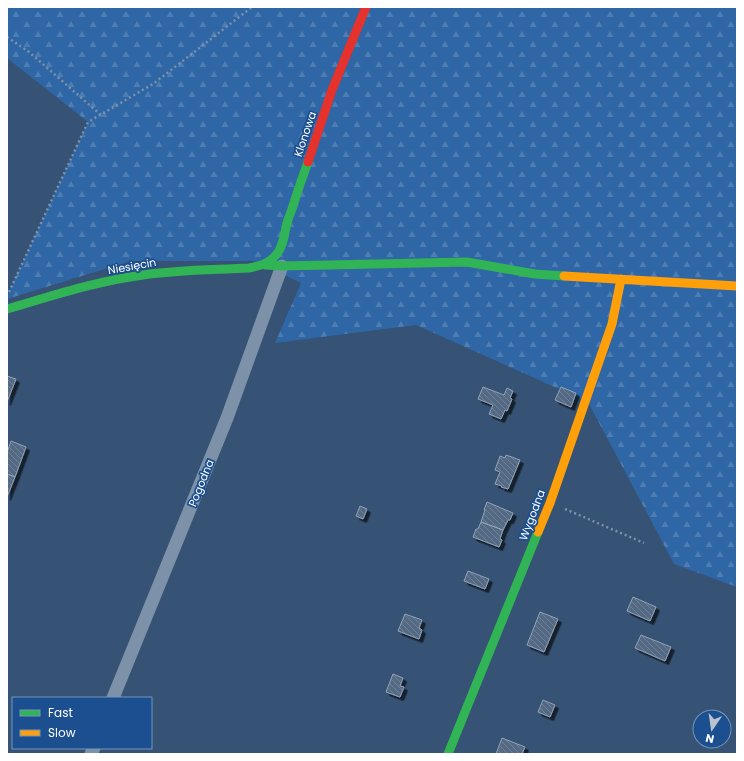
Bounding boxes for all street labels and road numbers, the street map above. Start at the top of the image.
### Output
street label: Klonowa [290,109,320,159]
street label: Niesięcin [107,254,157,278]
street label: Pogodna [184,457,218,509]
street label: Wygodna [515,487,549,543]

